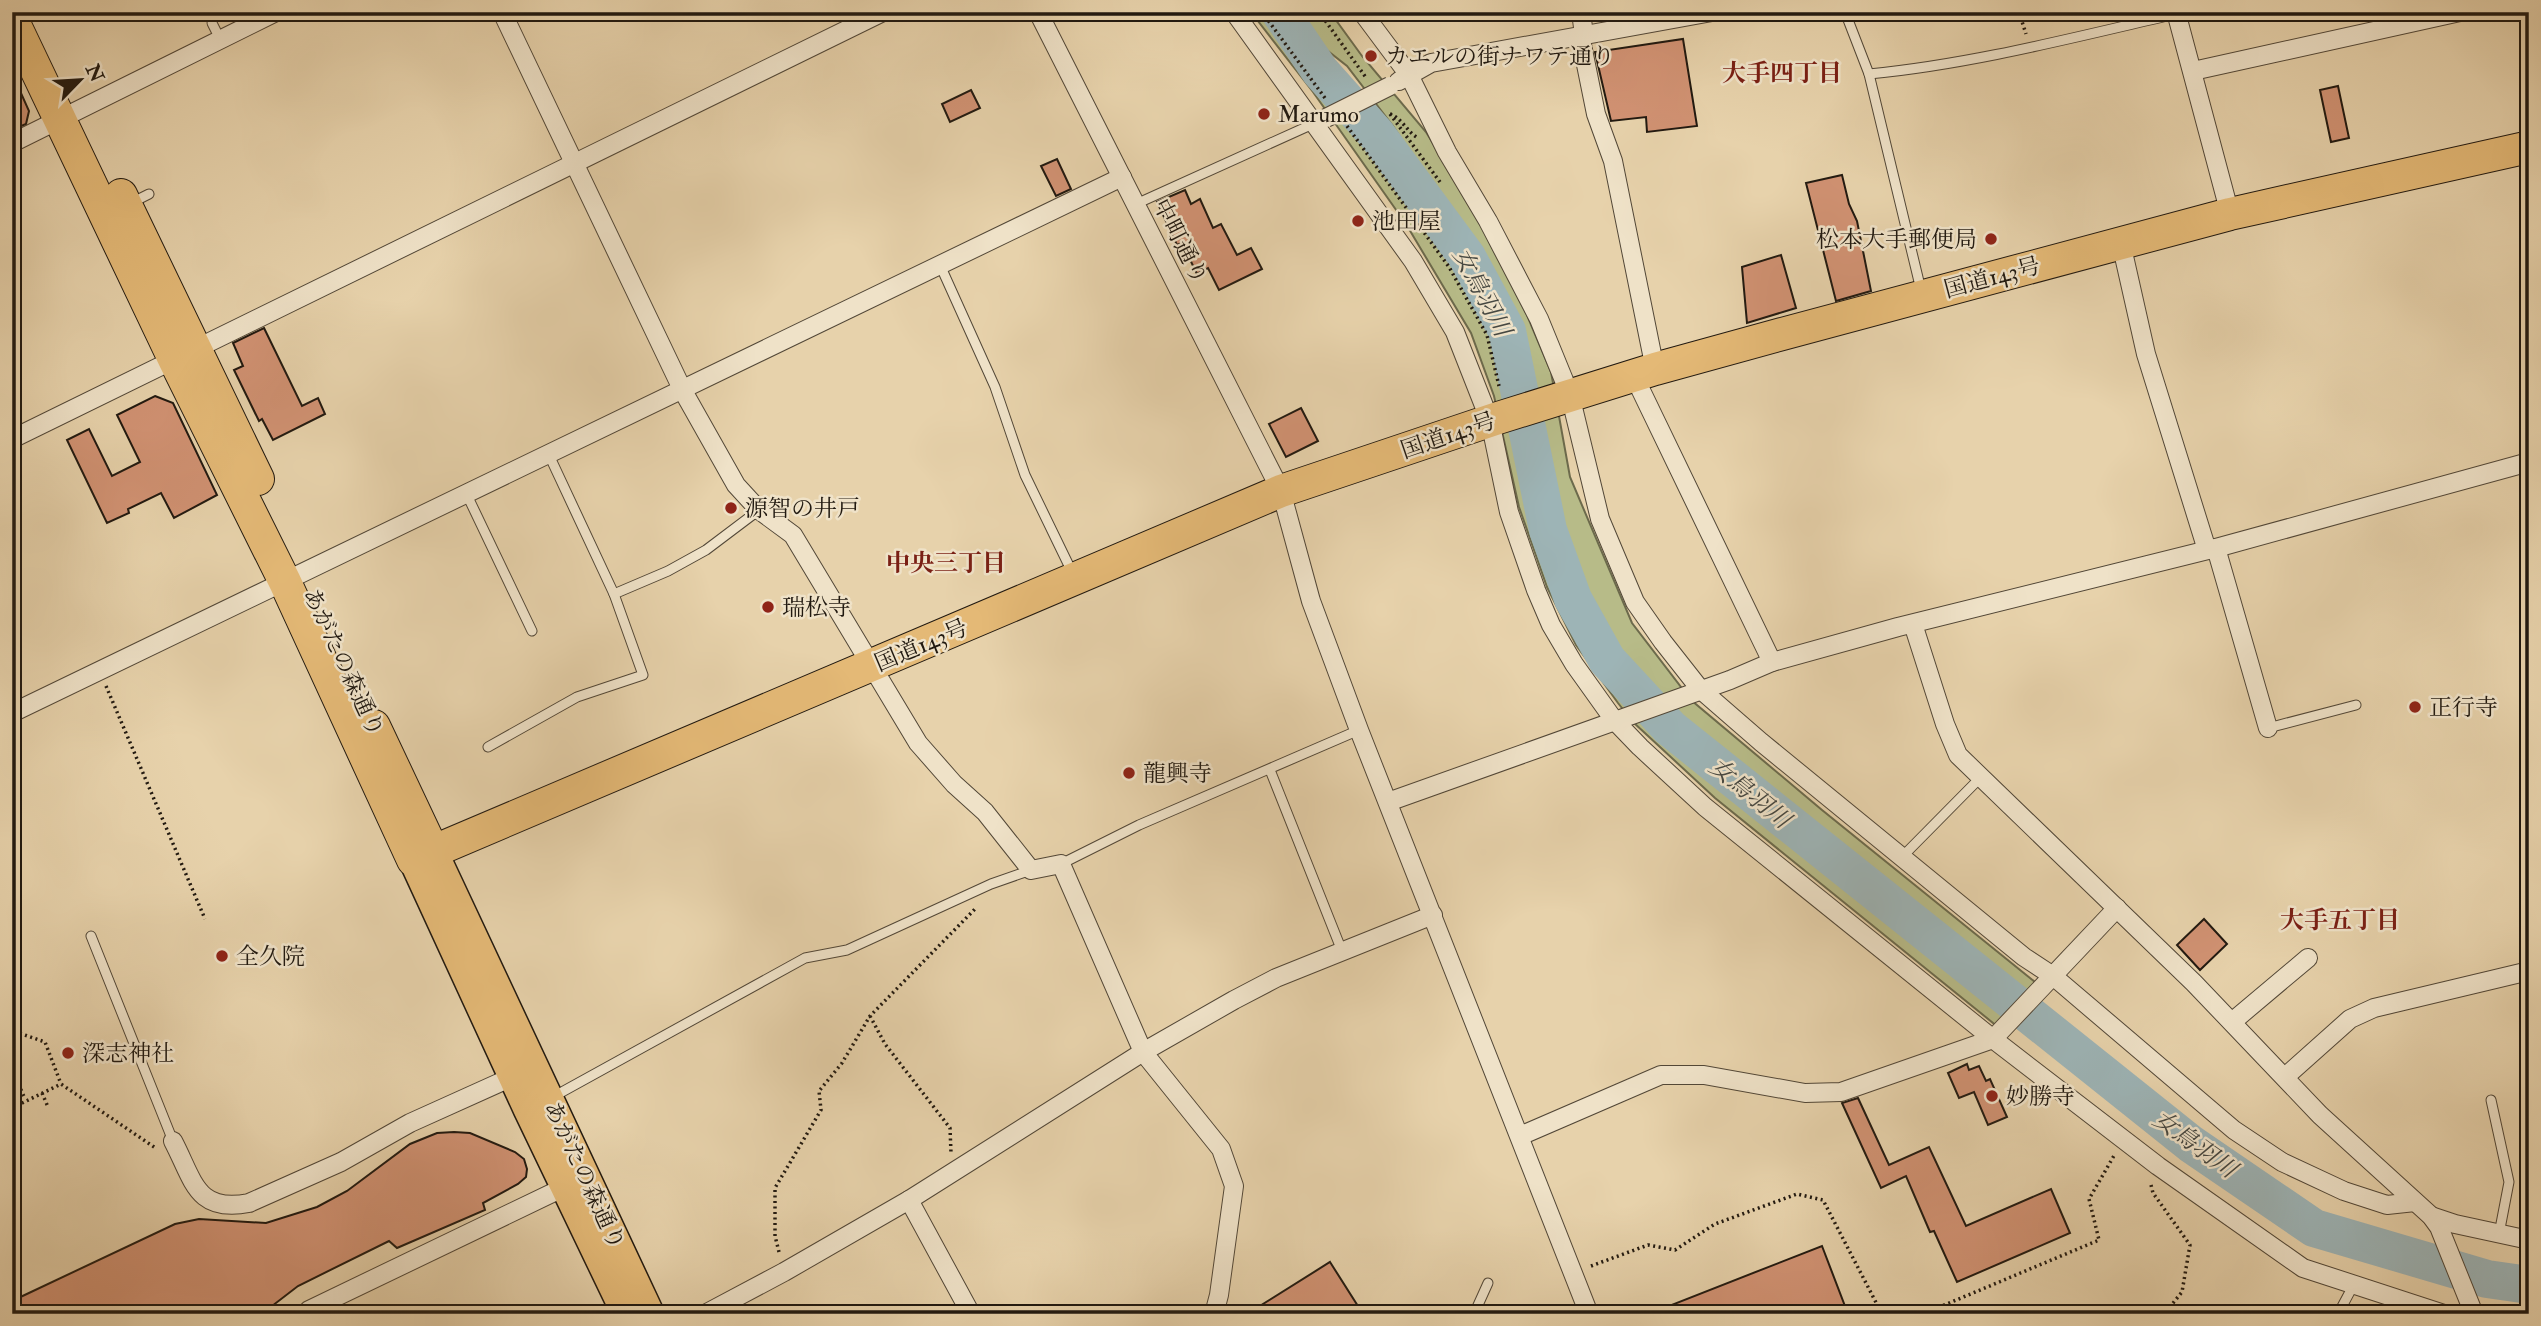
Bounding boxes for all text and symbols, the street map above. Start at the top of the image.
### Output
place label: カエルの街ナワテ通り [1385,42,1615,71]
north arrow [46,46,116,116]
marker: カエルの街ナワテ通り [1363,48,1379,64]
district label: 大手四丁目 [1722,58,1842,89]
text: N [80,60,109,87]
place label: Marumo [1278,100,1359,129]
marker: Marumo [1256,106,1272,122]
street label: 中町通り [1147,194,1214,289]
place label: 池田屋 [1372,207,1441,236]
marker: 池田屋 [1350,213,1366,229]
place label: 松本大手郵便局 [1816,225,1977,254]
marker: 松本大手郵便局 [1983,231,1999,247]
water label: 女鳥羽川 [1445,243,1519,345]
street label: 国道143号 [1941,251,2043,304]
street label: 国道143号 [1397,406,1499,465]
place label: 源智の井戸 [745,494,860,523]
marker: 源智の井戸 [723,500,739,516]
district label: 中央三丁目 [886,548,1006,579]
street label: あがたの森通り [296,583,391,741]
place label: 瑞松寺 [782,593,851,622]
marker: 瑞松寺 [760,599,776,615]
street label: 国道143号 [870,613,972,678]
place label: 正行寺 [2429,693,2498,722]
marker: 正行寺 [2407,699,2423,715]
water label: 女鳥羽川 [1703,751,1799,838]
place label: 龍興寺 [1143,759,1212,788]
marker: 龍興寺 [1121,765,1137,781]
district label: 大手五丁目 [2280,905,2400,936]
place label: 全久院 [236,942,305,971]
marker: 全久院 [214,948,230,964]
place label: 深志神社 [82,1039,174,1068]
marker: 深志神社 [60,1045,76,1061]
place label: 妙勝寺 [2006,1082,2075,1111]
marker: 妙勝寺 [1984,1088,2000,1104]
street label: あがたの森通り [537,1096,632,1254]
water label: 女鳥羽川 [2147,1104,2245,1187]

